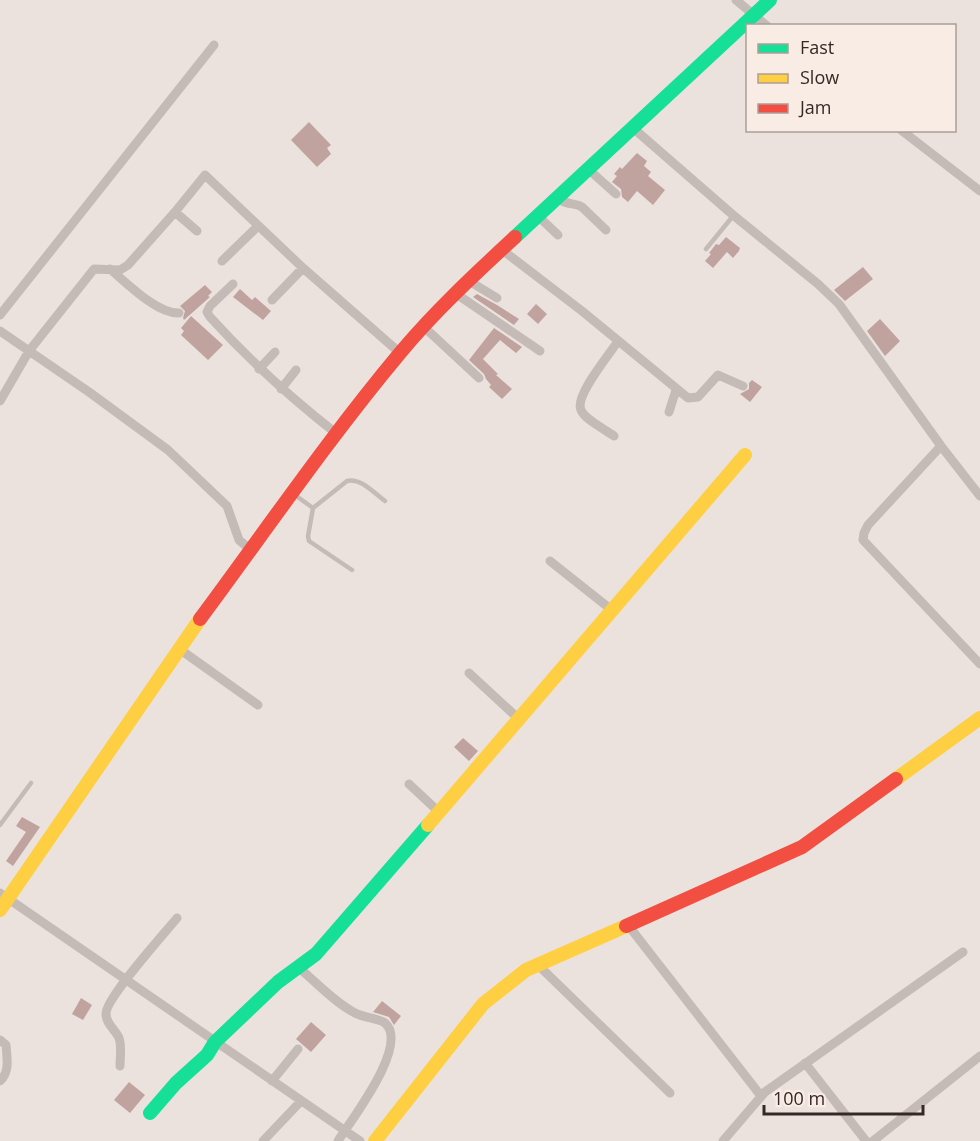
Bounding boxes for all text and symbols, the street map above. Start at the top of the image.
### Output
legend [746,24,956,132]
text: Fast [800,35,834,59]
text: Slow [800,65,839,89]
text: Jam [798,95,832,119]
scale bar [764,1078,923,1116]
text: 100 m [773,1086,825,1110]

